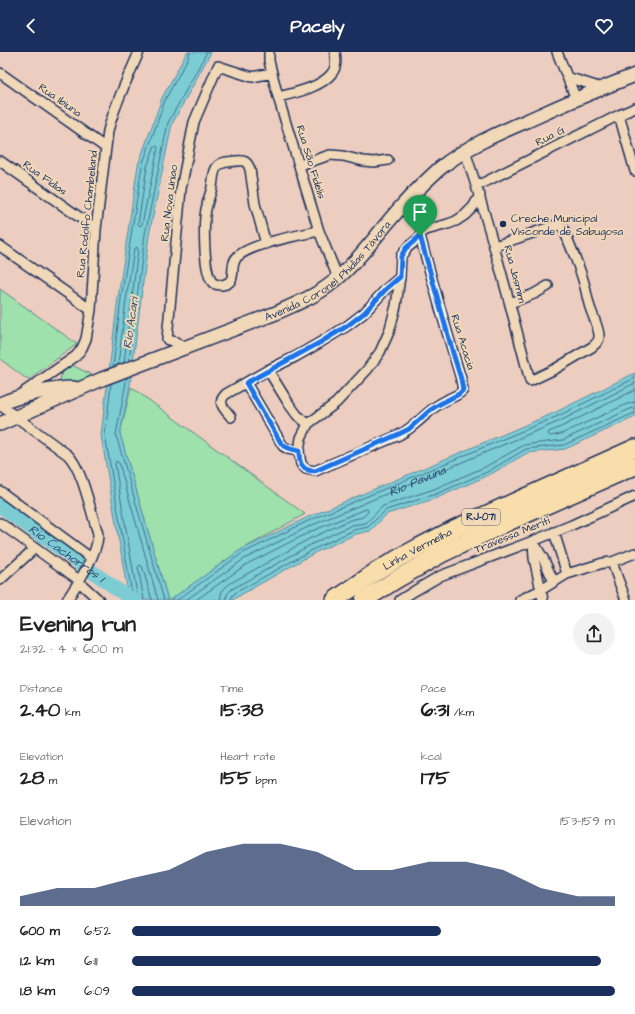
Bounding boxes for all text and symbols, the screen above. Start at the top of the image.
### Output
text: Pacely [290,14,345,39]
icon: back [20,15,42,37]
icon: heart [593,15,615,37]
street label: Rua Ibiuna [35,80,85,121]
street label: Rua G [533,122,568,150]
street label: Rua São Fidelis [293,123,329,201]
street label: Rua Rodolfo Chambelland [73,149,101,278]
street label: Rua Fídias [20,157,70,199]
street label: Rua Nova Uniao [157,163,181,242]
pin [403,195,437,236]
icon: arrive [409,201,431,223]
place label: Creche Municipal Visconde de Sabugosa [511,211,624,240]
street label: Avenida Coronel Phidias Távora [262,217,394,324]
marker: Creche Municipal Visconde de Sabugosa [498,219,508,229]
street label: Rua Jasmim [500,243,530,305]
water label: Rio Acari [119,294,143,350]
street label: Rua Acacia [447,312,479,372]
water label: Rio Pavuna [386,461,449,500]
road number: RJ-071 [462,509,500,525]
street label: Travessa Meriti [472,513,552,557]
water label: Rio Cachorros I [25,521,109,587]
street label: Linha Vermelha [380,524,455,573]
text: Evening run [20,609,136,640]
button: share [573,613,615,655]
text: 21:32 · 4 × 600 m [20,640,123,658]
text: Distance [20,681,63,696]
text: Time [220,681,243,696]
text: Pace [421,681,446,696]
text: 2.40 [20,696,61,724]
text: 15:38 [220,696,264,724]
text: 6:31 [421,696,449,724]
text: km [61,705,80,720]
text: /km [449,705,474,720]
text: Elevation [20,749,63,764]
text: Heart rate [220,749,276,764]
text: kcal [421,749,442,764]
text: 28 [20,764,44,792]
text: 155 [220,764,251,792]
text: 175 [421,764,450,792]
text: m [44,773,57,788]
text: bpm [251,773,276,788]
text: Elevation [20,812,71,830]
text: 153–159 m [560,812,615,830]
text: 600 m [20,922,60,940]
text: 6:52 [84,922,111,940]
text: 1.2 km [20,952,54,970]
text: 6:11 [84,952,98,970]
text: 1.8 km [20,982,55,1000]
text: 6:09 [84,982,110,1000]

